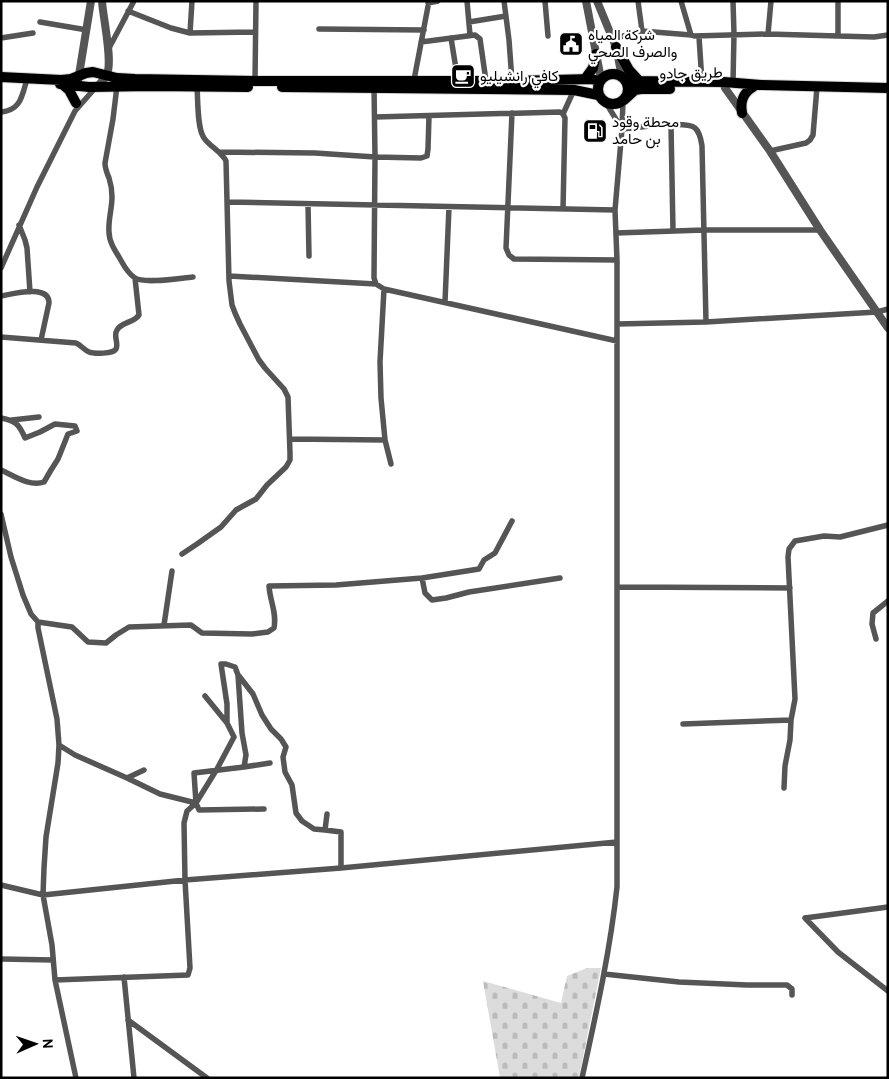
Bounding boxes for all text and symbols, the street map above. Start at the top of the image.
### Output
place label: شركة المياه والصرف الصحي [588,27,677,65]
public building icon: شركة المياه والصرف الصحي [558,31,584,57]
cafe icon: كافي رانشيليو [450,63,476,89]
street label: طريق جادو [659,64,723,85]
place label: كافي رانشيليو [480,68,559,89]
place label: محطة وقود بن حامد [612,114,679,150]
fuel station icon: محطة وقود بن حامد [582,118,608,144]
north arrow [10,1019,60,1069]
text: N [38,1038,55,1049]

